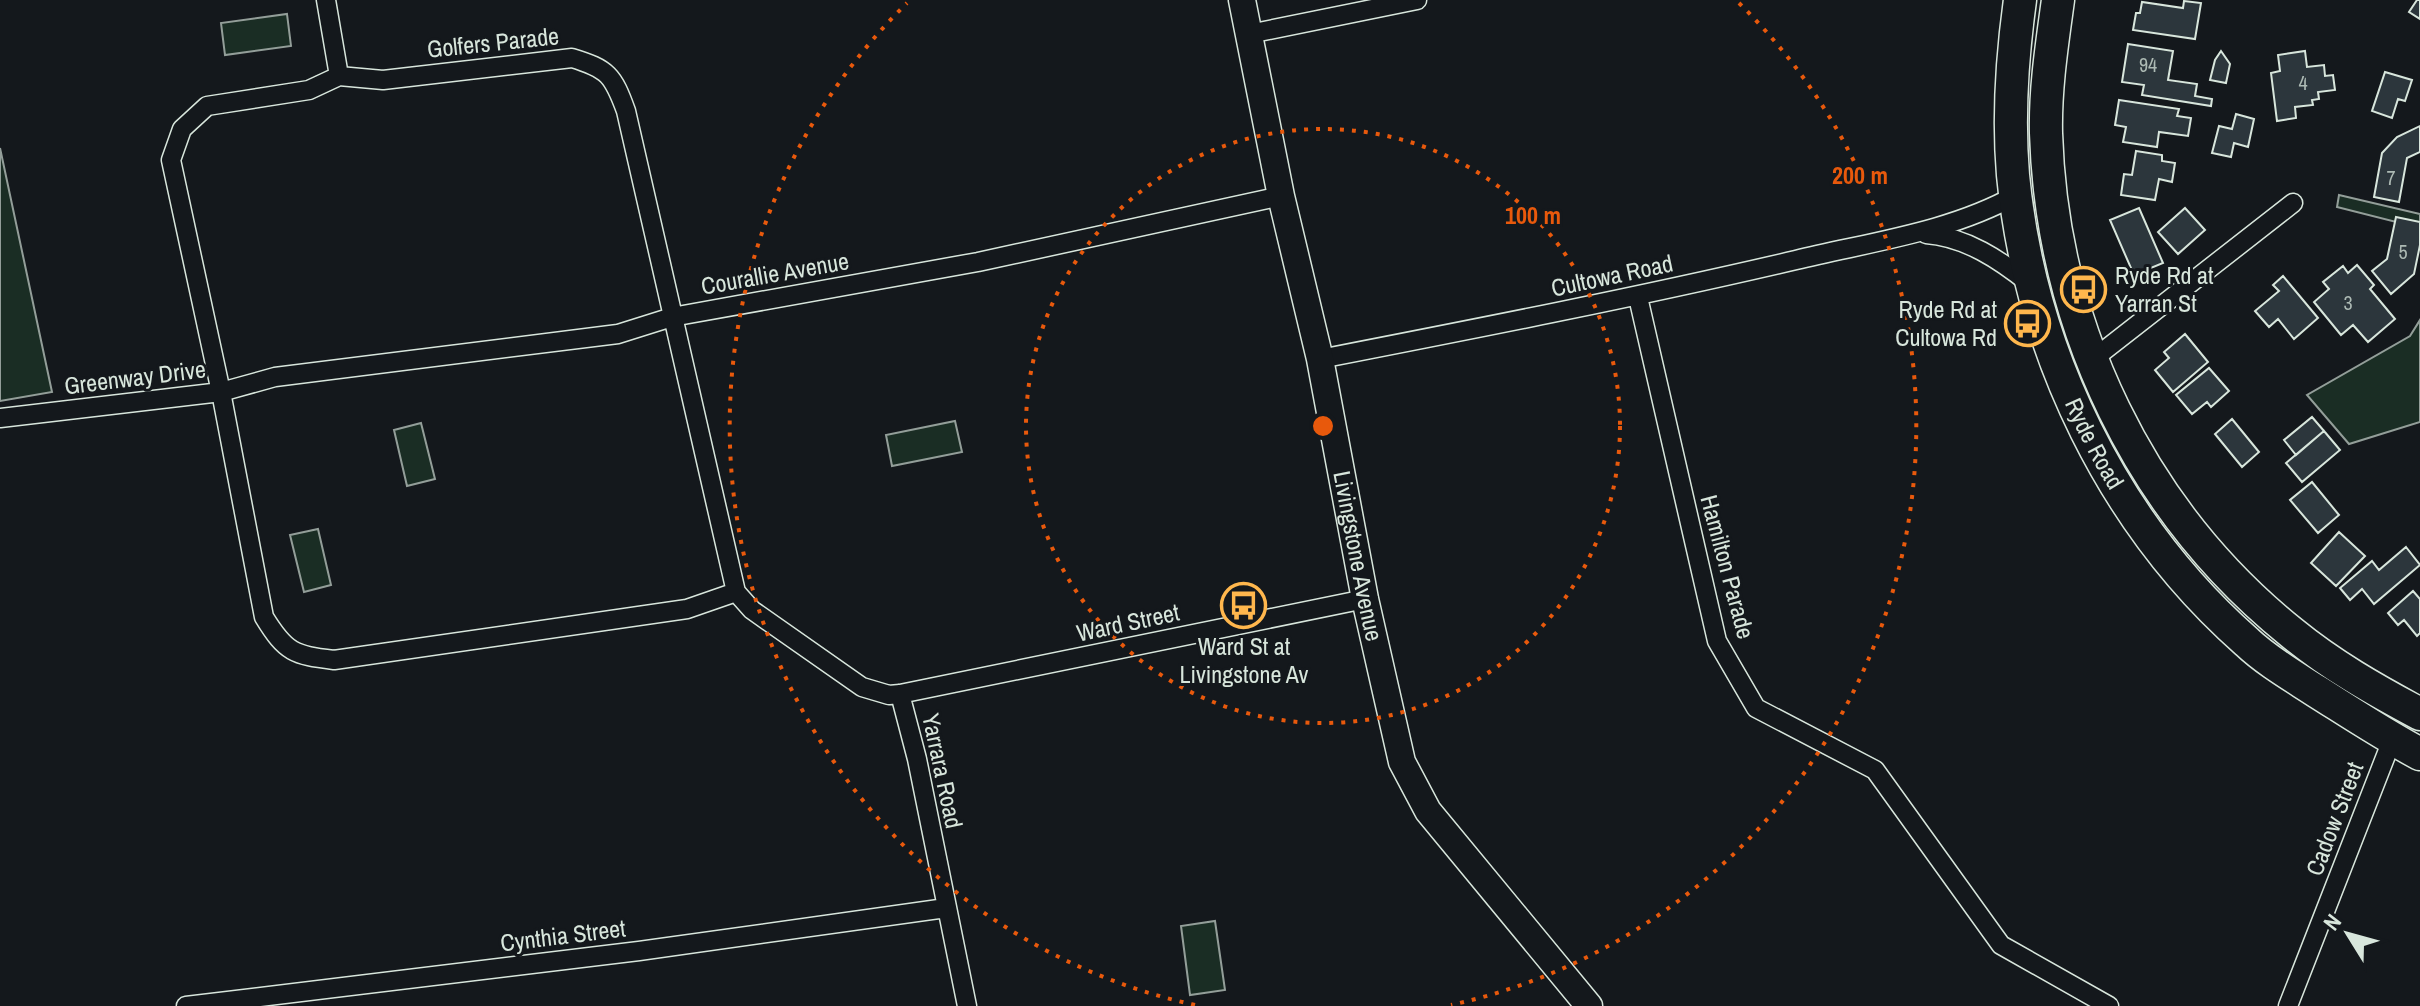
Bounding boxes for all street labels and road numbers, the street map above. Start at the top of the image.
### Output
street label: Golfers Parade [425,19,560,65]
street label: Courallie Avenue [698,244,851,302]
street label: Cultowa Road [1548,247,1676,304]
street label: Greenway Drive [62,352,207,402]
street label: Ryde Road [2058,393,2132,495]
street label: Livingstone Avenue [1326,468,1391,644]
street label: Hamilton Parade [1693,491,1763,642]
street label: Ward Street [1073,595,1183,649]
street label: Yarrara Road [915,710,971,831]
street label: Cadow Street [2298,757,2371,880]
street label: Cynthia Street [498,911,628,959]

